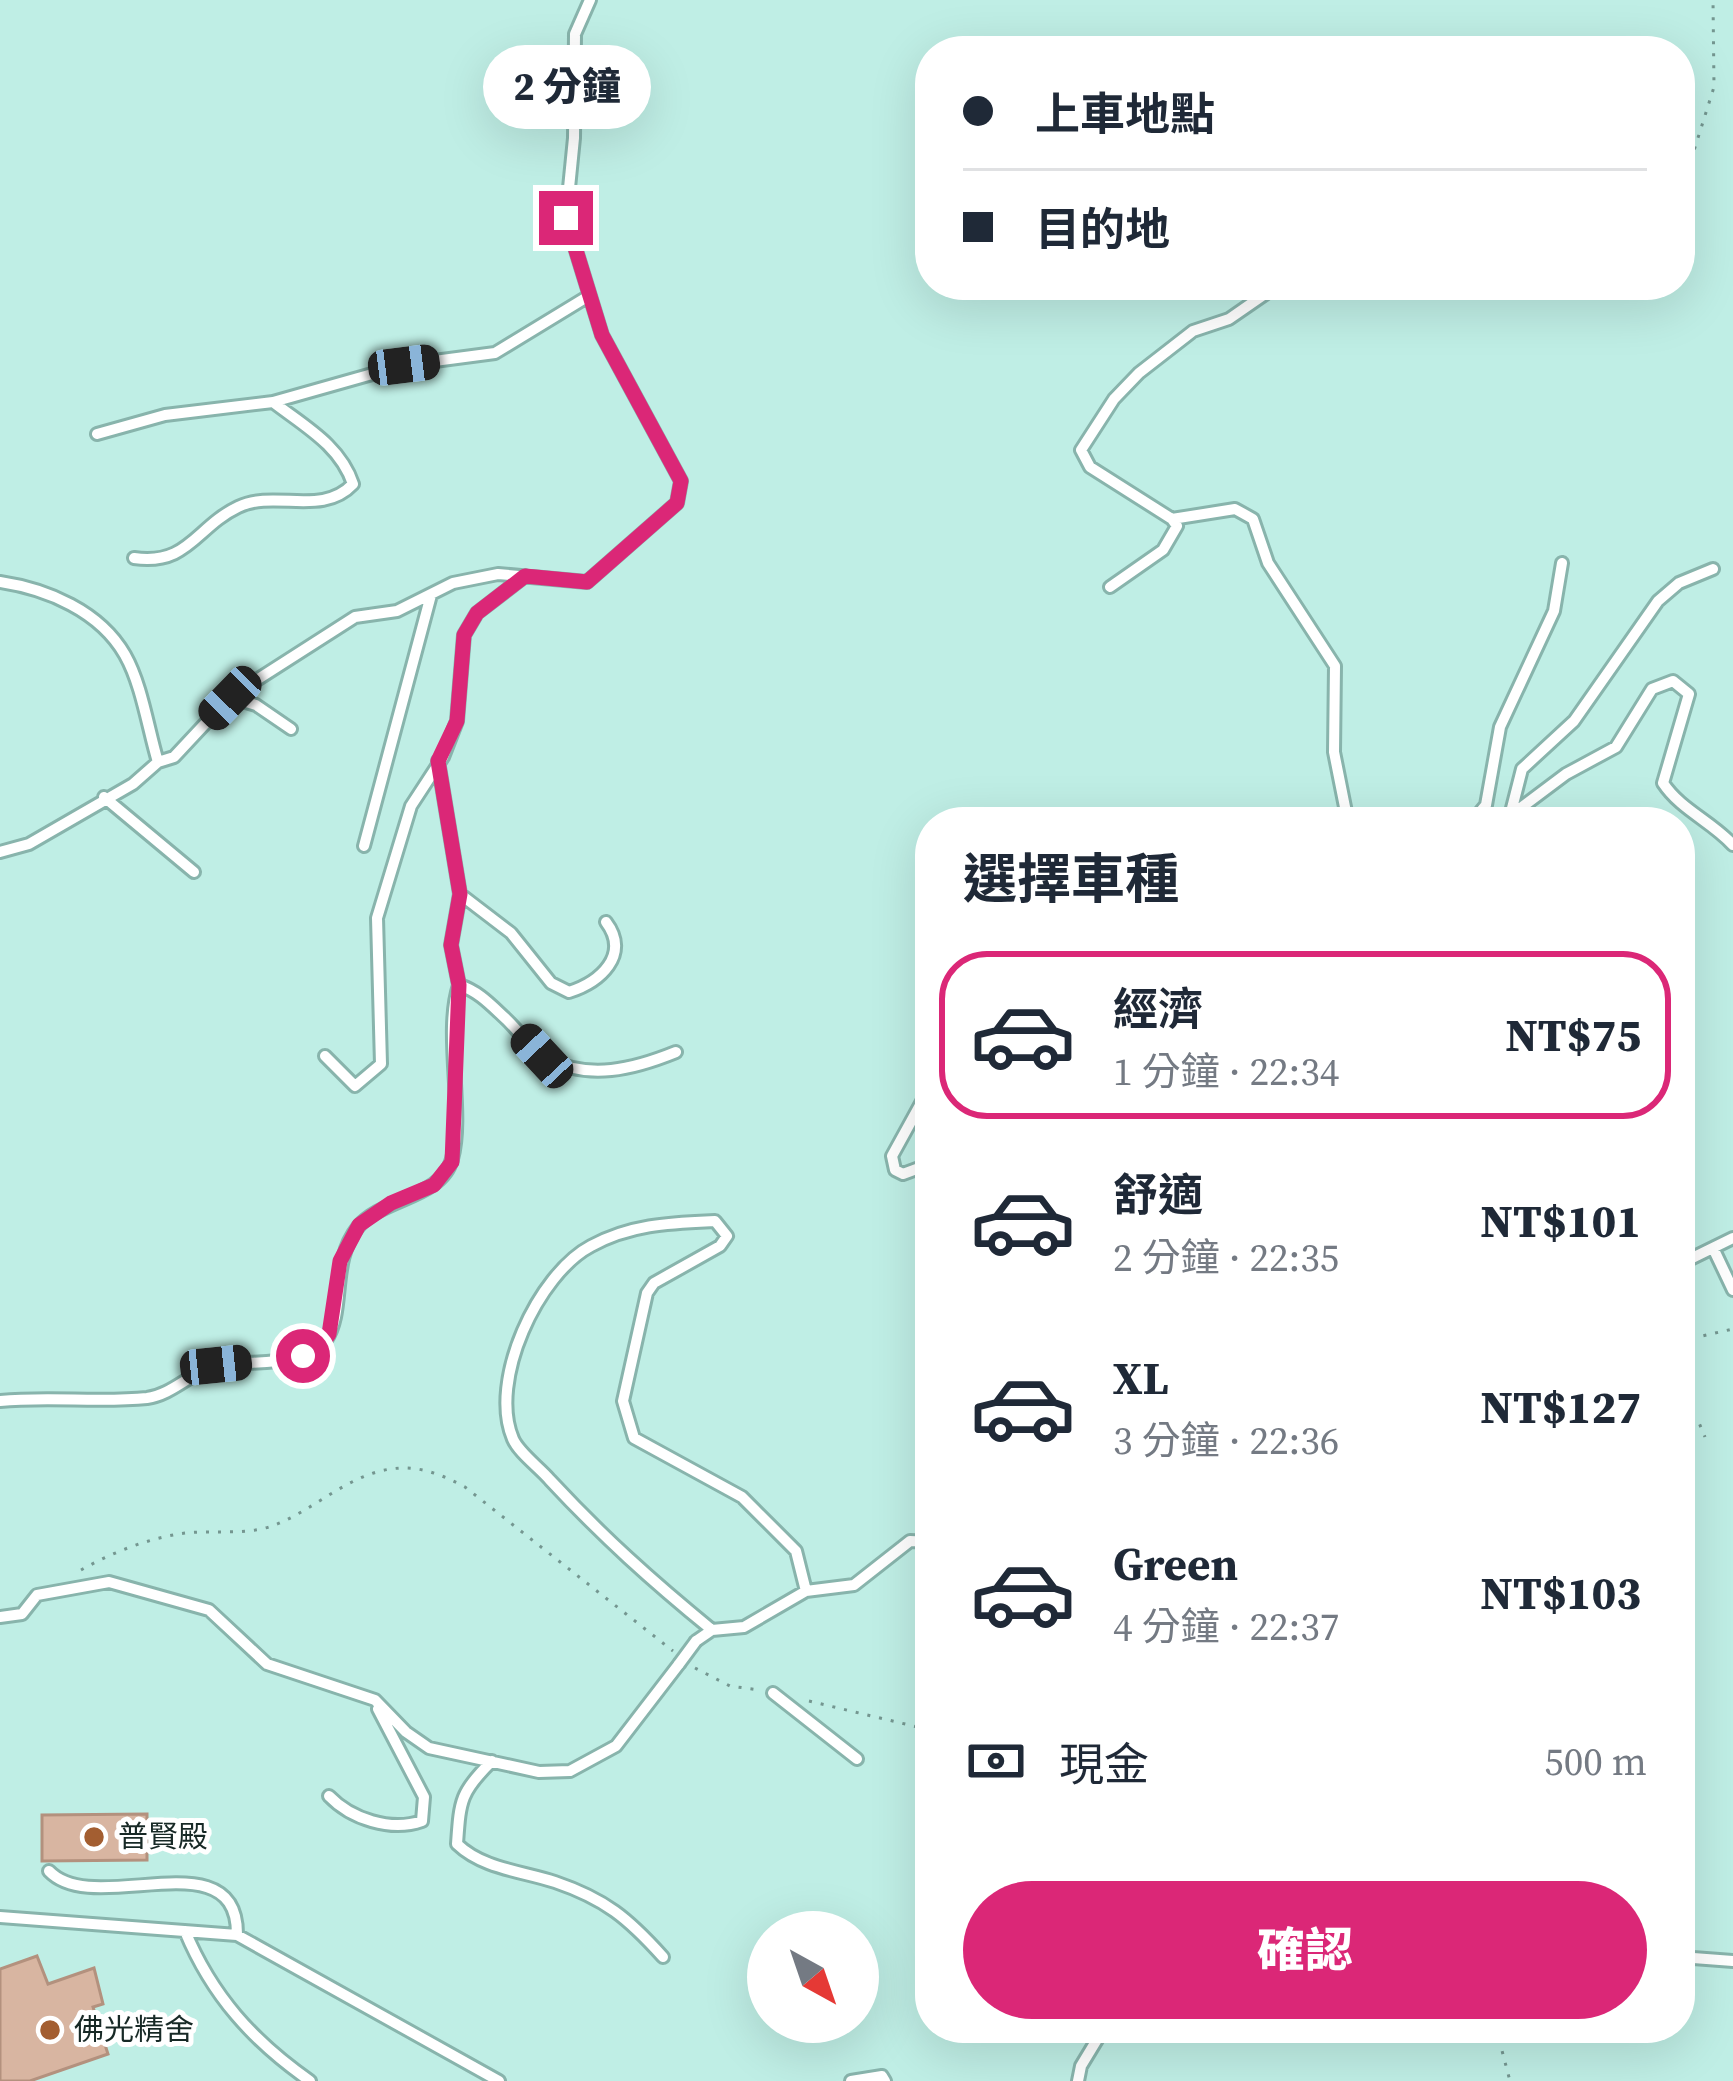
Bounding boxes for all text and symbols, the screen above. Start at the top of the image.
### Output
callout: 2 分鐘 [482,44,650,128]
text: 2 分鐘 [513,60,621,113]
text: 上車地點 [1035,83,1215,145]
route end [539,191,593,245]
text: 目的地 [1035,198,1170,260]
car [366,343,442,387]
car [192,660,268,736]
text: 選擇車種 [963,842,1179,916]
text: 經濟 [1113,978,1203,1040]
icon: car [969,981,1077,1089]
text: NT$75 [1505,1004,1641,1066]
car [504,1017,580,1095]
text: 1 分鐘 · 22:34 [1113,1045,1339,1098]
text: 舒適 [1113,1164,1203,1226]
icon: car [969,1167,1077,1275]
text: NT$101 [1480,1190,1641,1252]
text: 2 分鐘 · 22:35 [1113,1231,1339,1284]
route start [276,1329,330,1383]
car [178,1343,254,1387]
text: XL [1113,1347,1169,1409]
icon: car [969,1353,1077,1461]
text: NT$127 [1480,1376,1641,1438]
text: 3 分鐘 · 22:36 [1113,1414,1339,1467]
text: Green [1113,1533,1238,1595]
icon: car [969,1539,1077,1647]
text: NT$103 [1480,1562,1641,1624]
text: 4 分鐘 · 22:37 [1113,1600,1339,1653]
icon: cash [963,1728,1029,1794]
text: 現金 [1059,1733,1149,1795]
text: 500 m [1544,1735,1647,1788]
place label: 普賢殿 [118,1816,208,1857]
marker: 普賢殿 [81,1824,107,1850]
button: 確認 [963,1881,1647,2019]
north arrow [747,1911,879,2043]
map controls [747,1911,879,2043]
place label: 佛光精舍 [74,2009,194,2050]
marker: 佛光精舍 [37,2017,63,2043]

